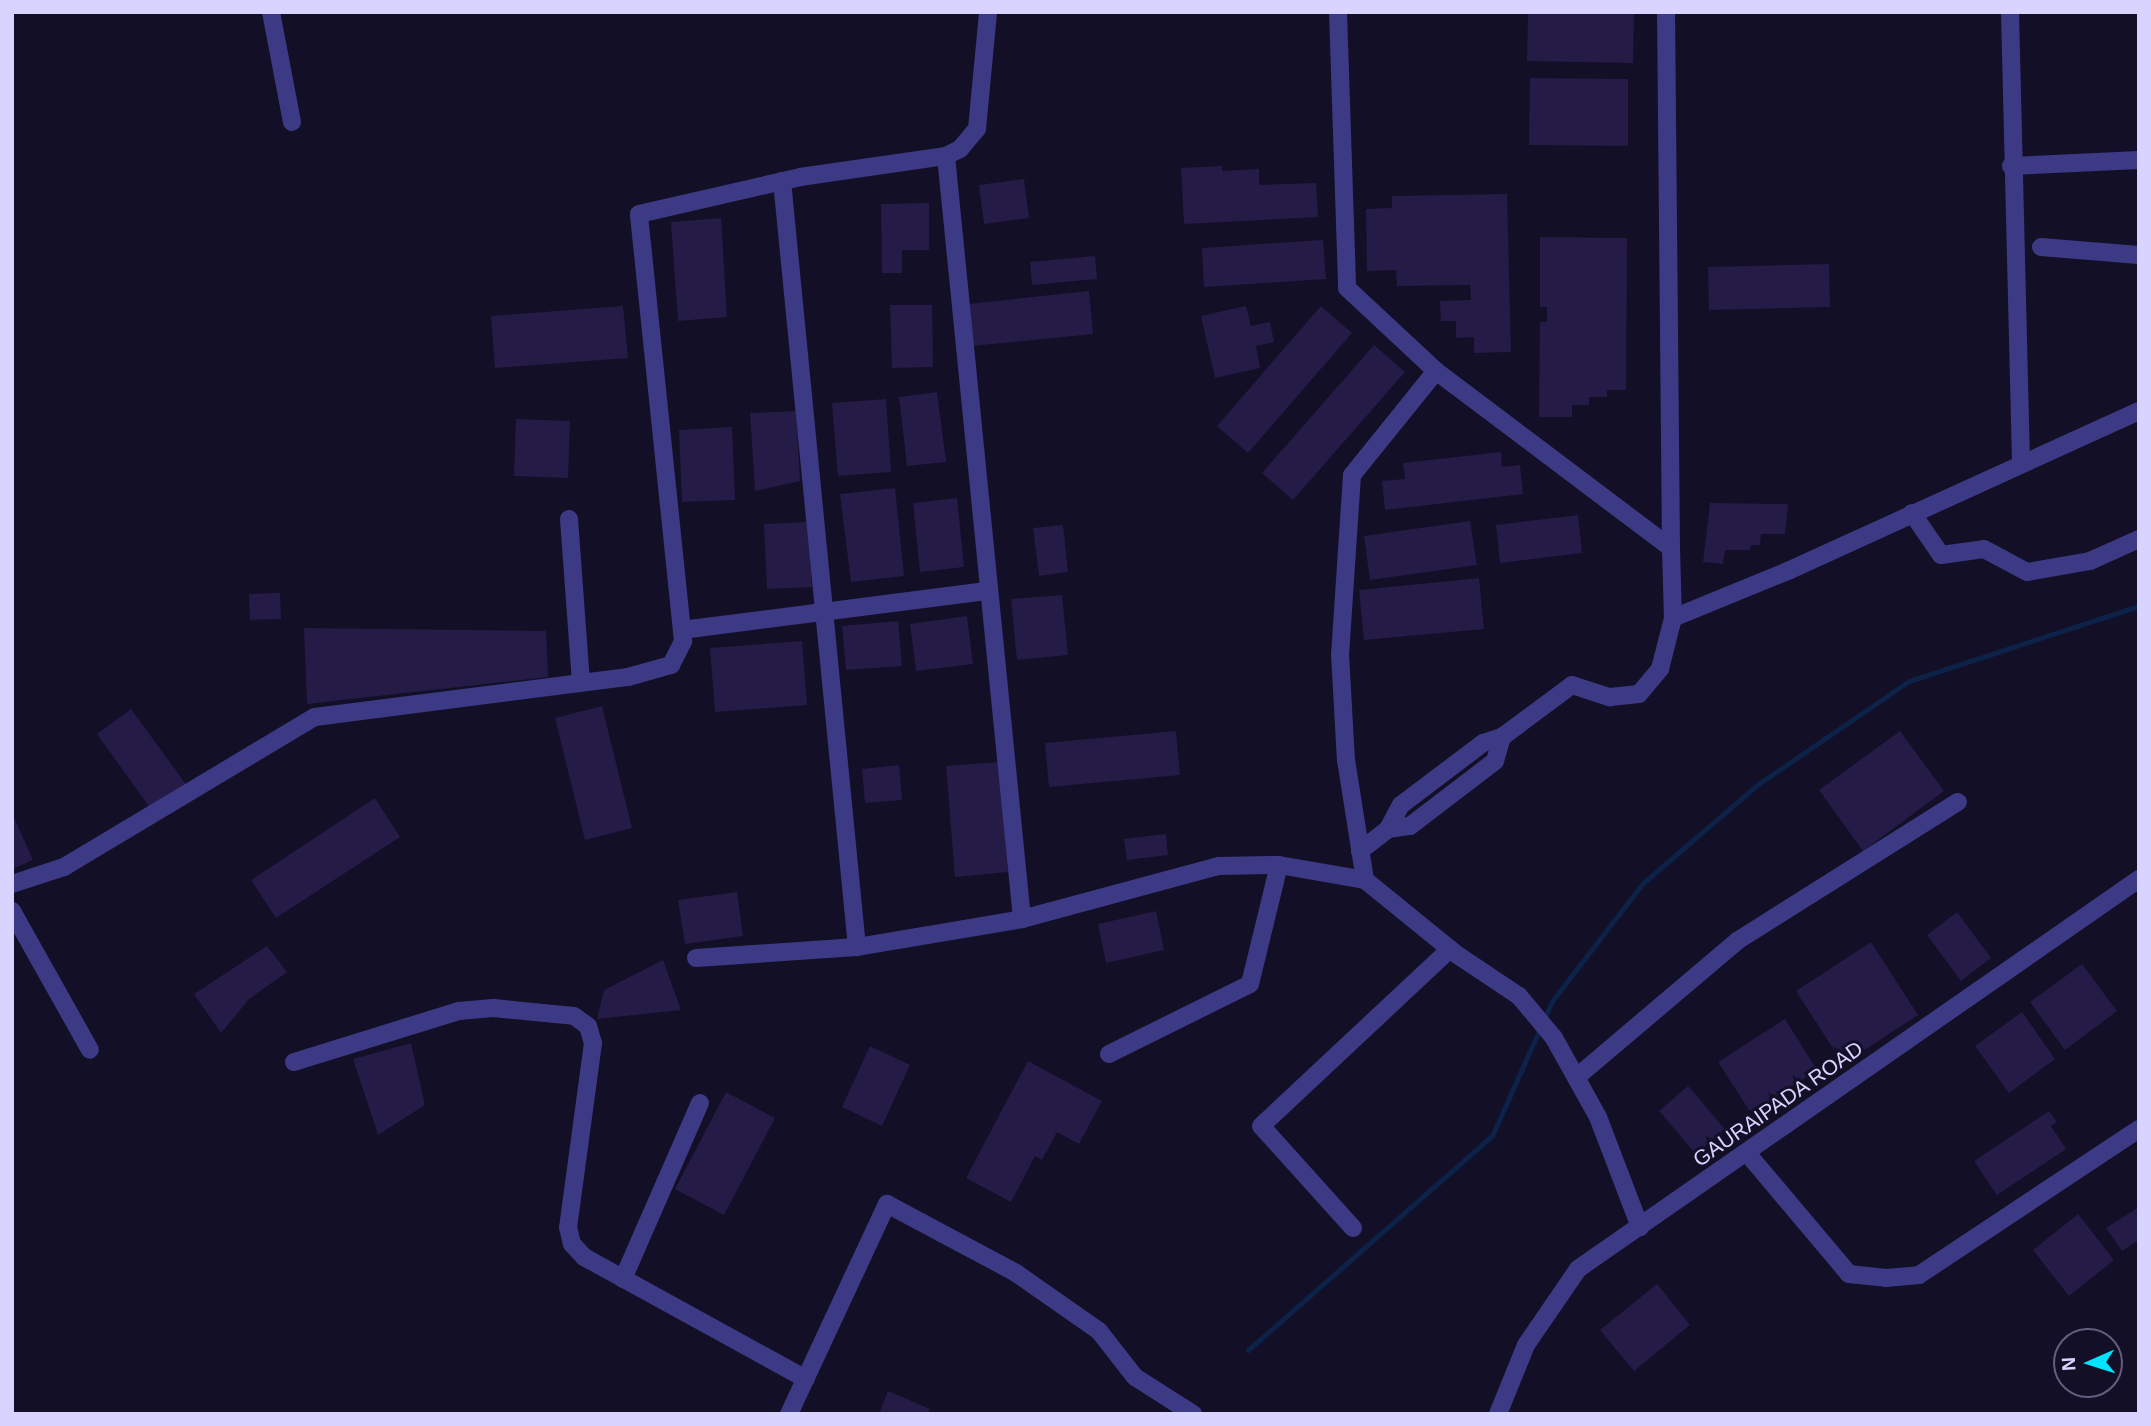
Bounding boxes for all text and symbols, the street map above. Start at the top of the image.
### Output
street label: GAURAIPADA ROAD [1688,1036,1868,1172]
north arrow [2053,1328,2123,1398]
text: N [2058,1357,2079,1371]

